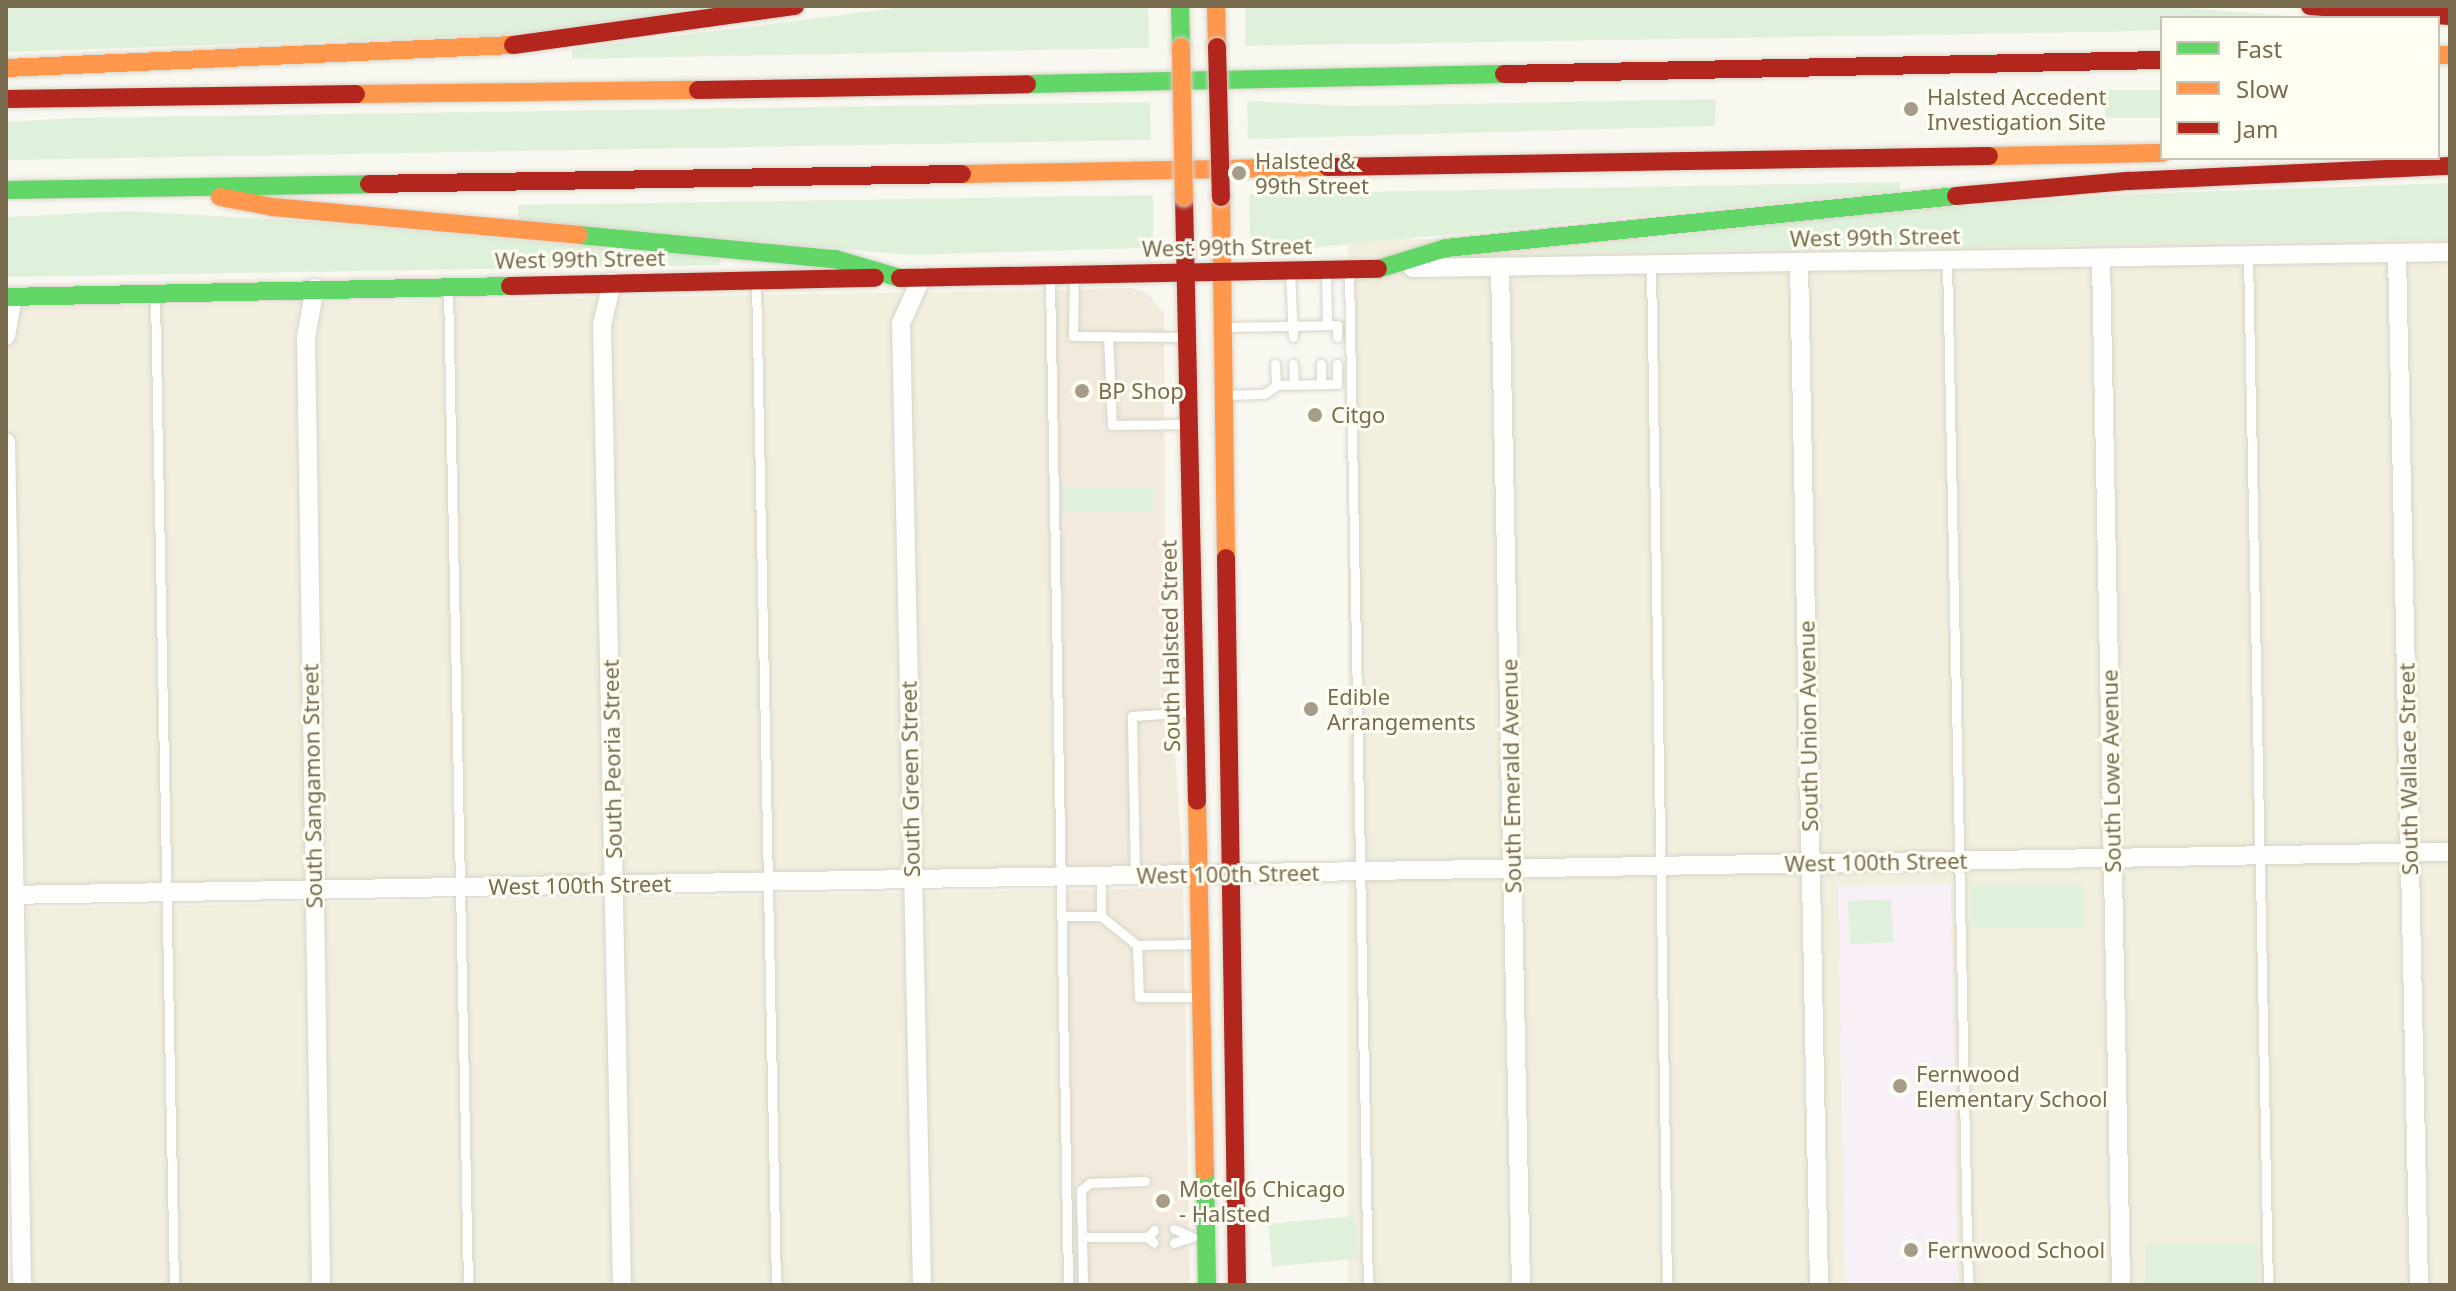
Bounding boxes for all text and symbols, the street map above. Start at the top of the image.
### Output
legend [2160,16,2440,160]
text: Fast [2236,32,2282,65]
text: Slow [2236,72,2288,105]
place label: Halsted Accedent Investigation Site [1927,83,2107,134]
marker: Halsted Accedent Investigation Site [1902,100,1920,118]
text: Jam [2236,112,2278,145]
place label: Halsted & 99th Street [1255,147,1369,198]
marker: Halsted & 99th Street [1230,164,1248,182]
street label: West 99th Street [1790,222,1960,252]
street label: West 99th Street [1142,232,1312,262]
street label: West 99th Street [495,244,665,274]
place label: BP Shop [1098,378,1184,404]
marker: BP Shop [1073,382,1091,400]
place label: Citgo [1331,402,1385,428]
marker: Citgo [1306,406,1324,424]
street label: South Halsted Street [1155,540,1185,752]
street label: South Union Avenue [1793,620,1823,832]
street label: South Emerald Avenue [1496,658,1526,894]
street label: South Peoria Street [597,659,627,859]
street label: South Sangamon Street [297,663,327,909]
street label: South Wallace Street [2393,663,2423,875]
street label: South Lowe Avenue [2096,669,2126,873]
street label: South Green Street [895,681,925,877]
place label: Edible Arrangements [1327,683,1476,734]
marker: Edible Arrangements [1302,700,1320,718]
street label: West 100th Street [1784,847,1968,877]
street label: West 100th Street [1136,859,1320,889]
street label: West 100th Street [488,870,672,900]
place label: Fernwood Elementary School [1916,1060,2108,1112]
marker: Fernwood Elementary School [1891,1077,1909,1095]
place label: Motel 6 Chicago - Halsted [1179,1175,1345,1226]
marker: Motel 6 Chicago - Halsted [1154,1192,1172,1210]
place label: Fernwood School [1927,1237,2105,1263]
marker: Fernwood School [1902,1241,1920,1259]

